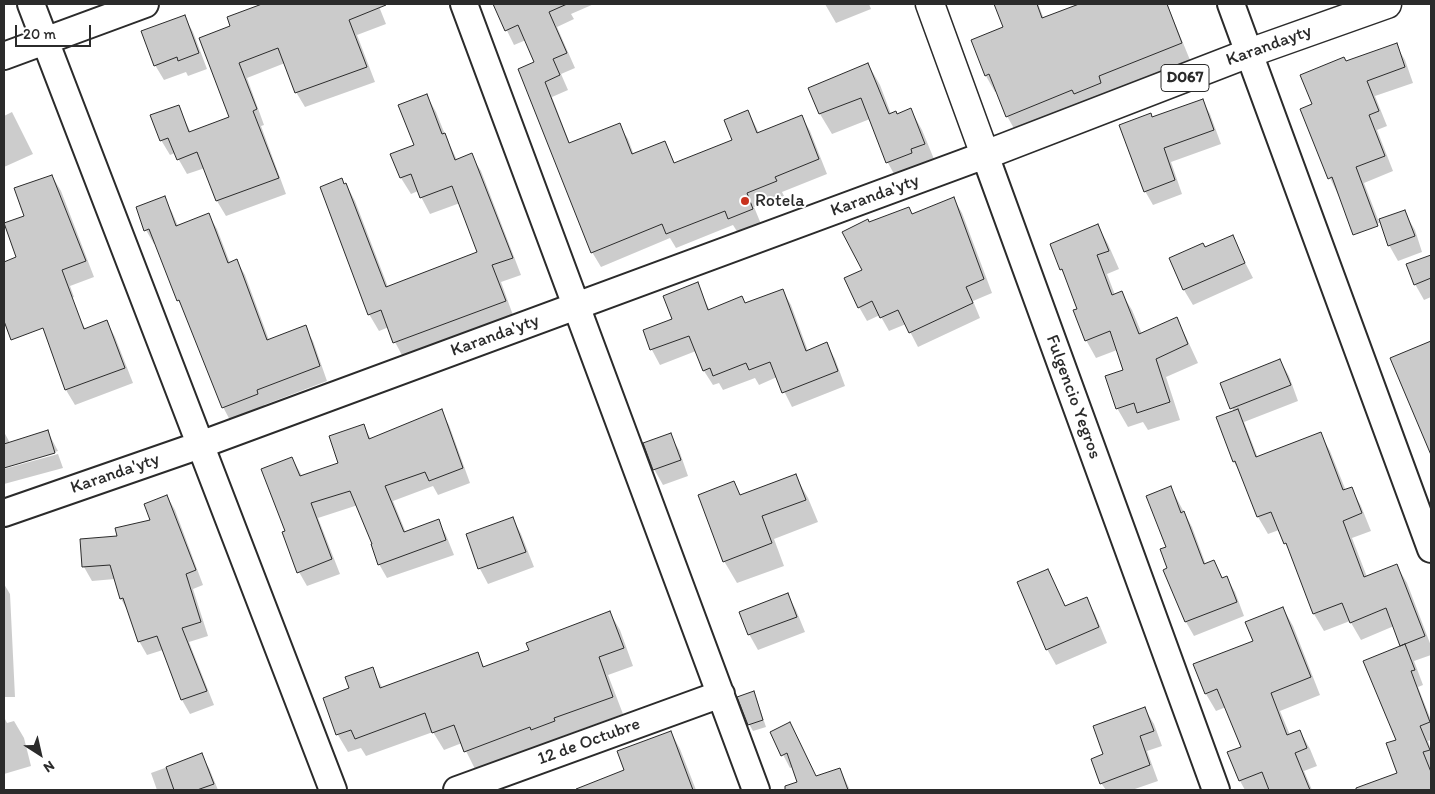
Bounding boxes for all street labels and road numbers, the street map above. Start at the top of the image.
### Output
street label: Karandayty [1223,21,1315,71]
road number: D067 [1161,64,1209,92]
street label: Karanda'yty [828,170,922,222]
street label: Karanda'yty [448,310,542,362]
street label: Fulgencio Yegros [1041,332,1105,462]
street label: Karanda'yty [68,449,162,499]
street label: 12 de Octubre [535,713,643,771]

